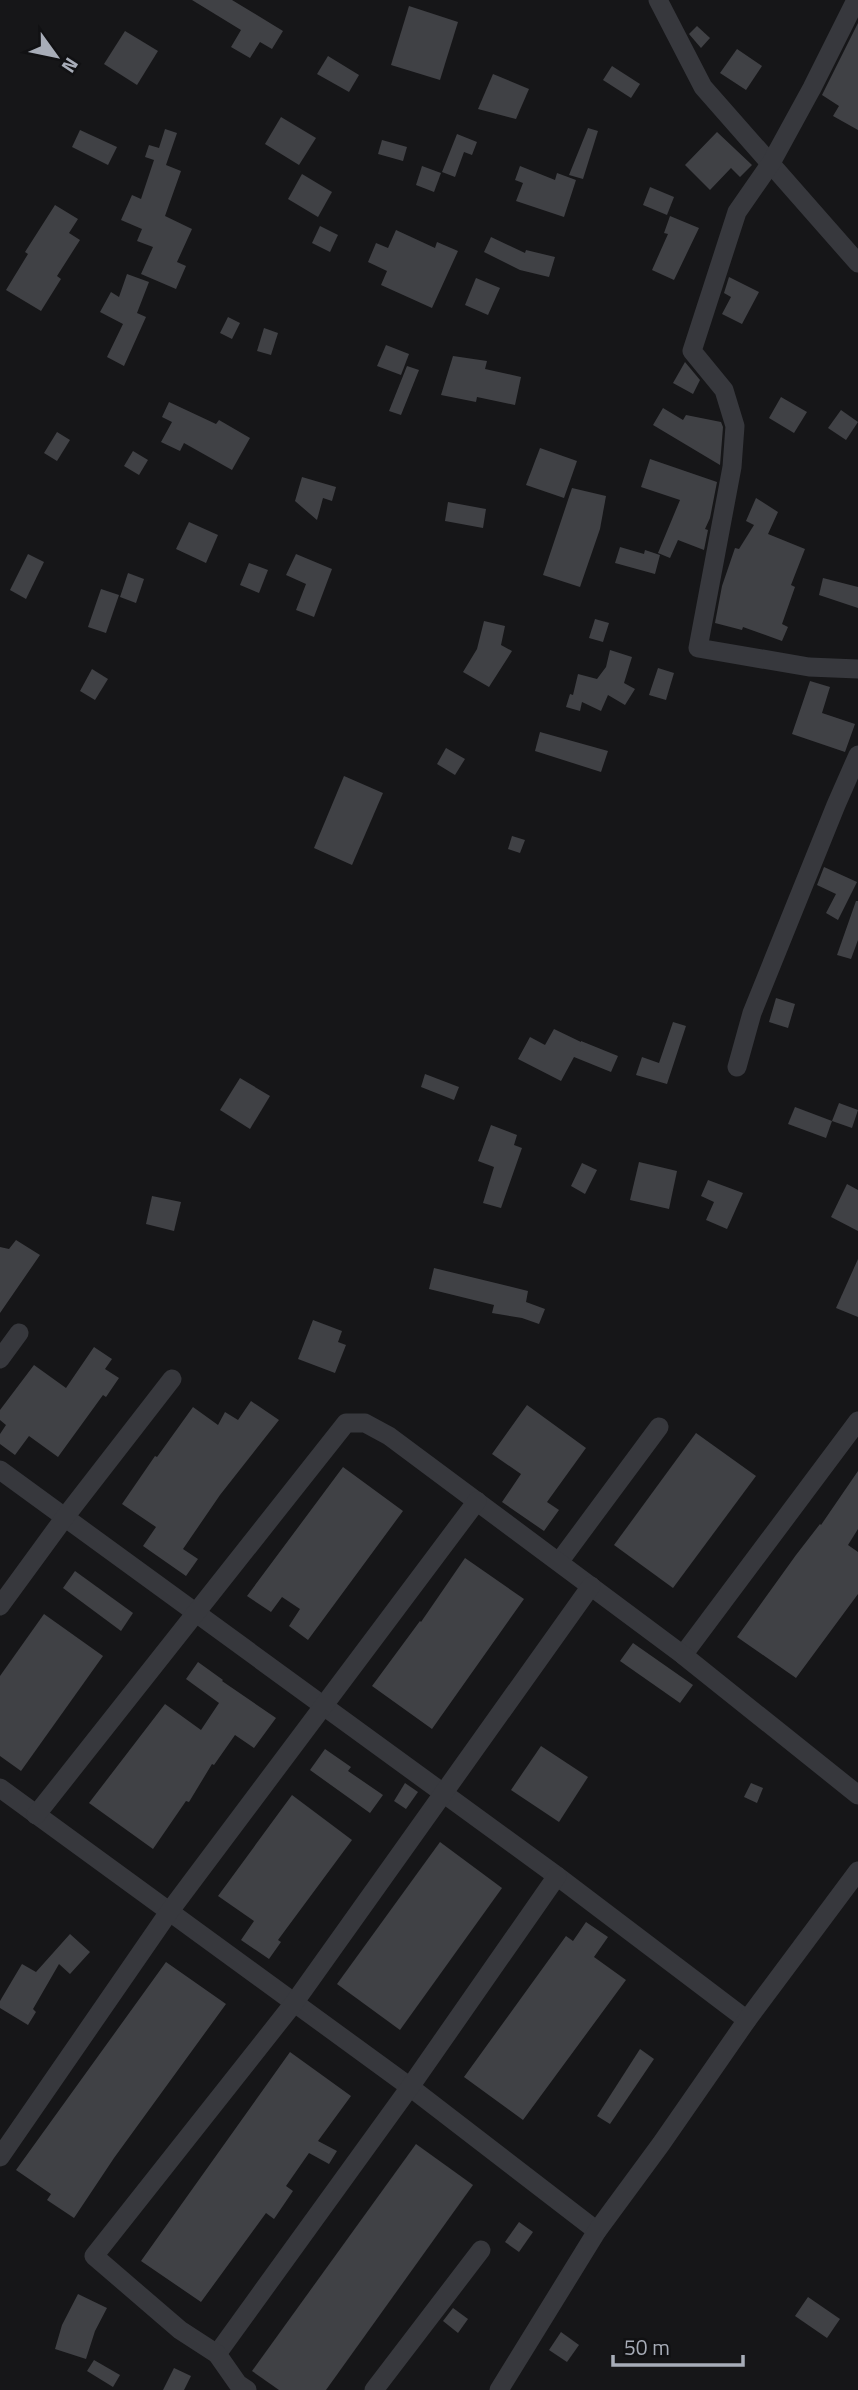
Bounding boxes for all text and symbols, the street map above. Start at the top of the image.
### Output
north arrow [21,21,91,91]
text: N [55,52,86,79]
scale bar [613,2324,742,2368]
text: 50 m [624,2331,670,2363]

